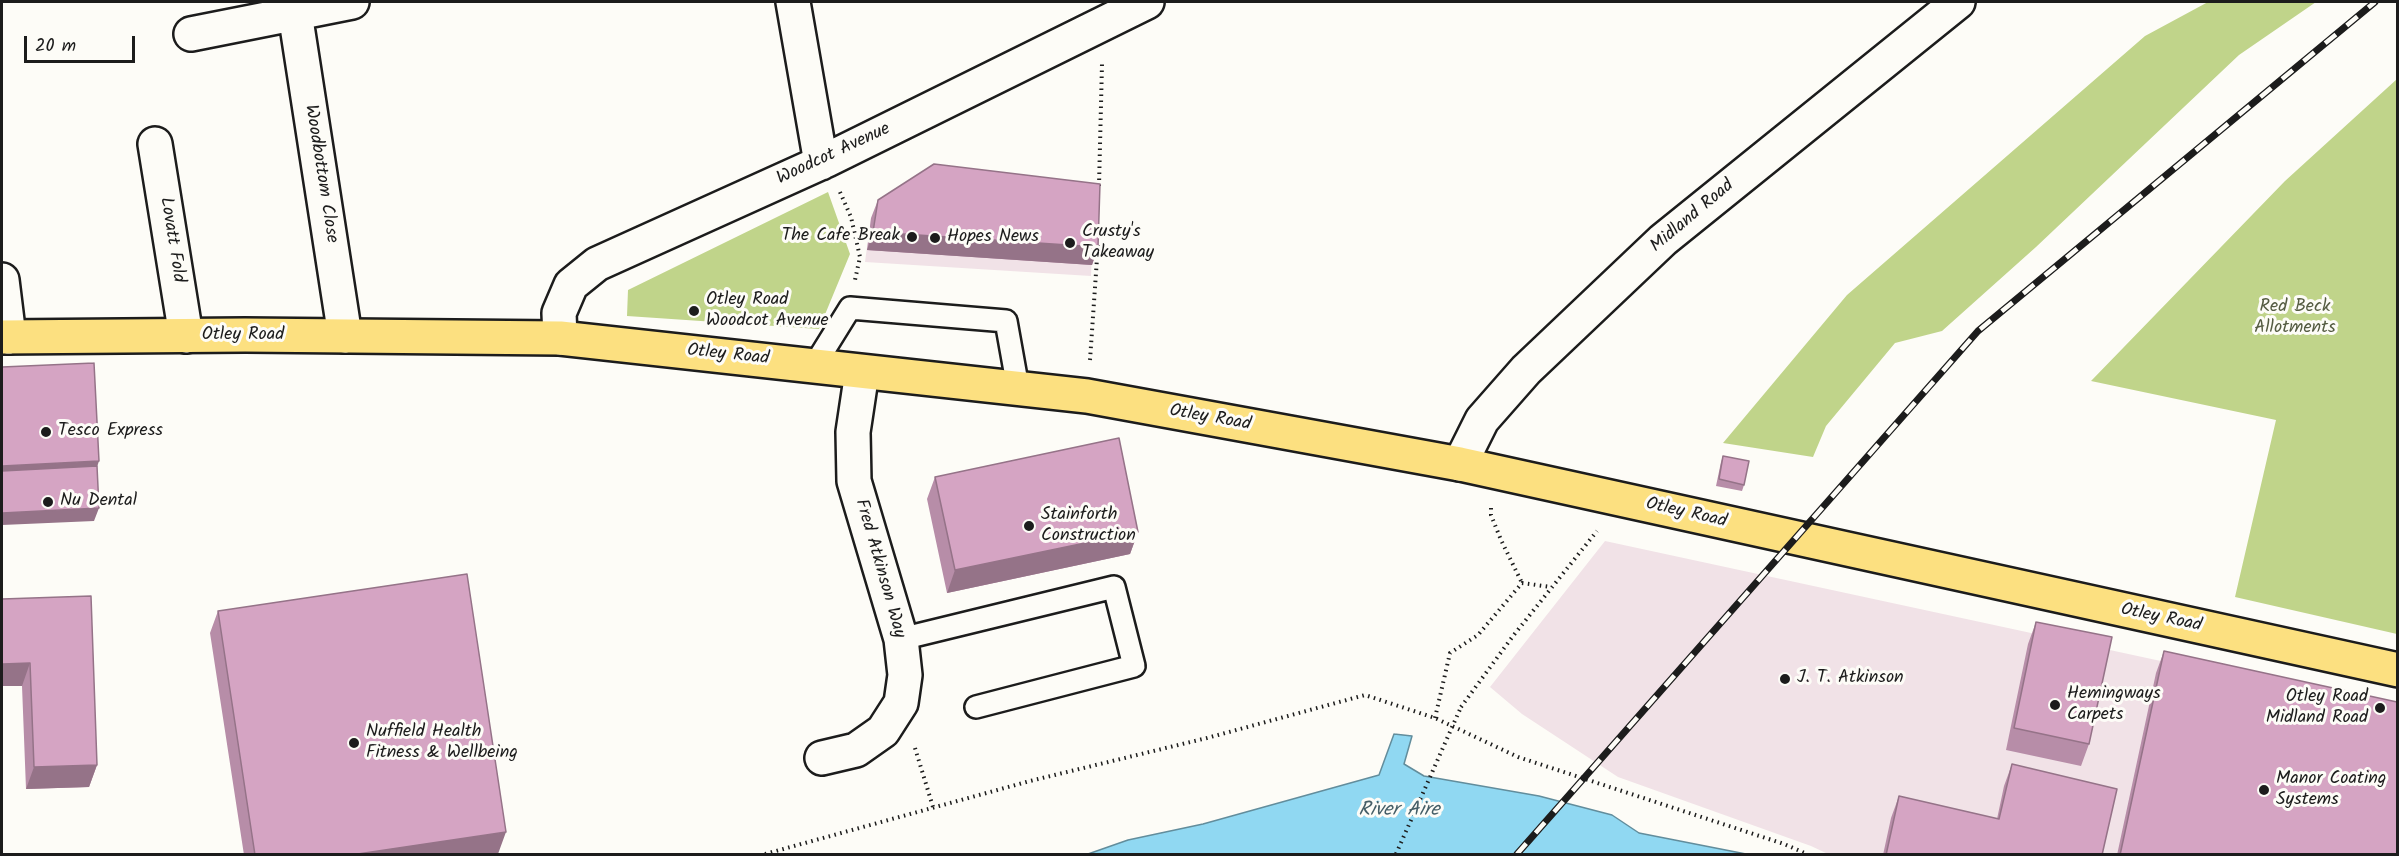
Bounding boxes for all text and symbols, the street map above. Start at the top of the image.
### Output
scale bar [27,24,138,62]
text: 20 m [35,32,76,61]
street label: Woodbottom Close [298,103,342,245]
street label: Woodcot Avenue [774,119,894,191]
street label: Midland Road [1647,176,1739,258]
street label: Lovatt Fold [154,196,188,284]
place label: Crusty's Takeaway [1082,222,1154,264]
place label: The Cafe Break [782,226,900,248]
place label: Hopes News [947,227,1039,249]
marker: The Cafe Break [905,230,919,244]
marker: Hopes News [928,231,942,245]
marker: Crusty's Takeaway [1063,236,1077,250]
place label: Otley Road Woodcot Avenue [706,290,829,332]
park label: Red Beck Allotments [2254,297,2336,340]
marker: Otley Road Woodcot Avenue [687,304,701,318]
street label: Otley Road [202,325,284,347]
street label: Otley Road [686,341,770,371]
street label: Otley Road [1168,401,1252,437]
place label: Tesco Express [58,421,163,443]
marker: Tesco Express [39,425,53,439]
place label: Nu Dental [60,491,137,513]
street label: Otley Road [1643,494,1729,534]
marker: Nu Dental [41,495,55,509]
street label: Fred Atkinson Way [849,497,909,641]
place label: Stainforth Construction [1041,505,1136,548]
marker: Stainforth Construction [1022,519,1036,533]
street label: Otley Road [2119,600,2203,638]
place label: J. T. Atkinson [1797,668,1904,690]
marker: J. T. Atkinson [1778,672,1792,686]
place label: Hemingways Carpets [2067,684,2161,726]
place label: Otley Road Midland Road [2266,687,2368,730]
marker: Hemingways Carpets [2048,698,2062,712]
marker: Otley Road Midland Road [2373,701,2387,715]
place label: Nuffield Health Fitness & Wellbeing [366,722,518,764]
marker: Nuffield Health Fitness & Wellbeing [347,736,361,750]
place label: Manor Coating Systems [2276,769,2386,812]
marker: Manor Coating Systems [2257,783,2271,797]
water label: River Aire [1358,800,1440,824]

